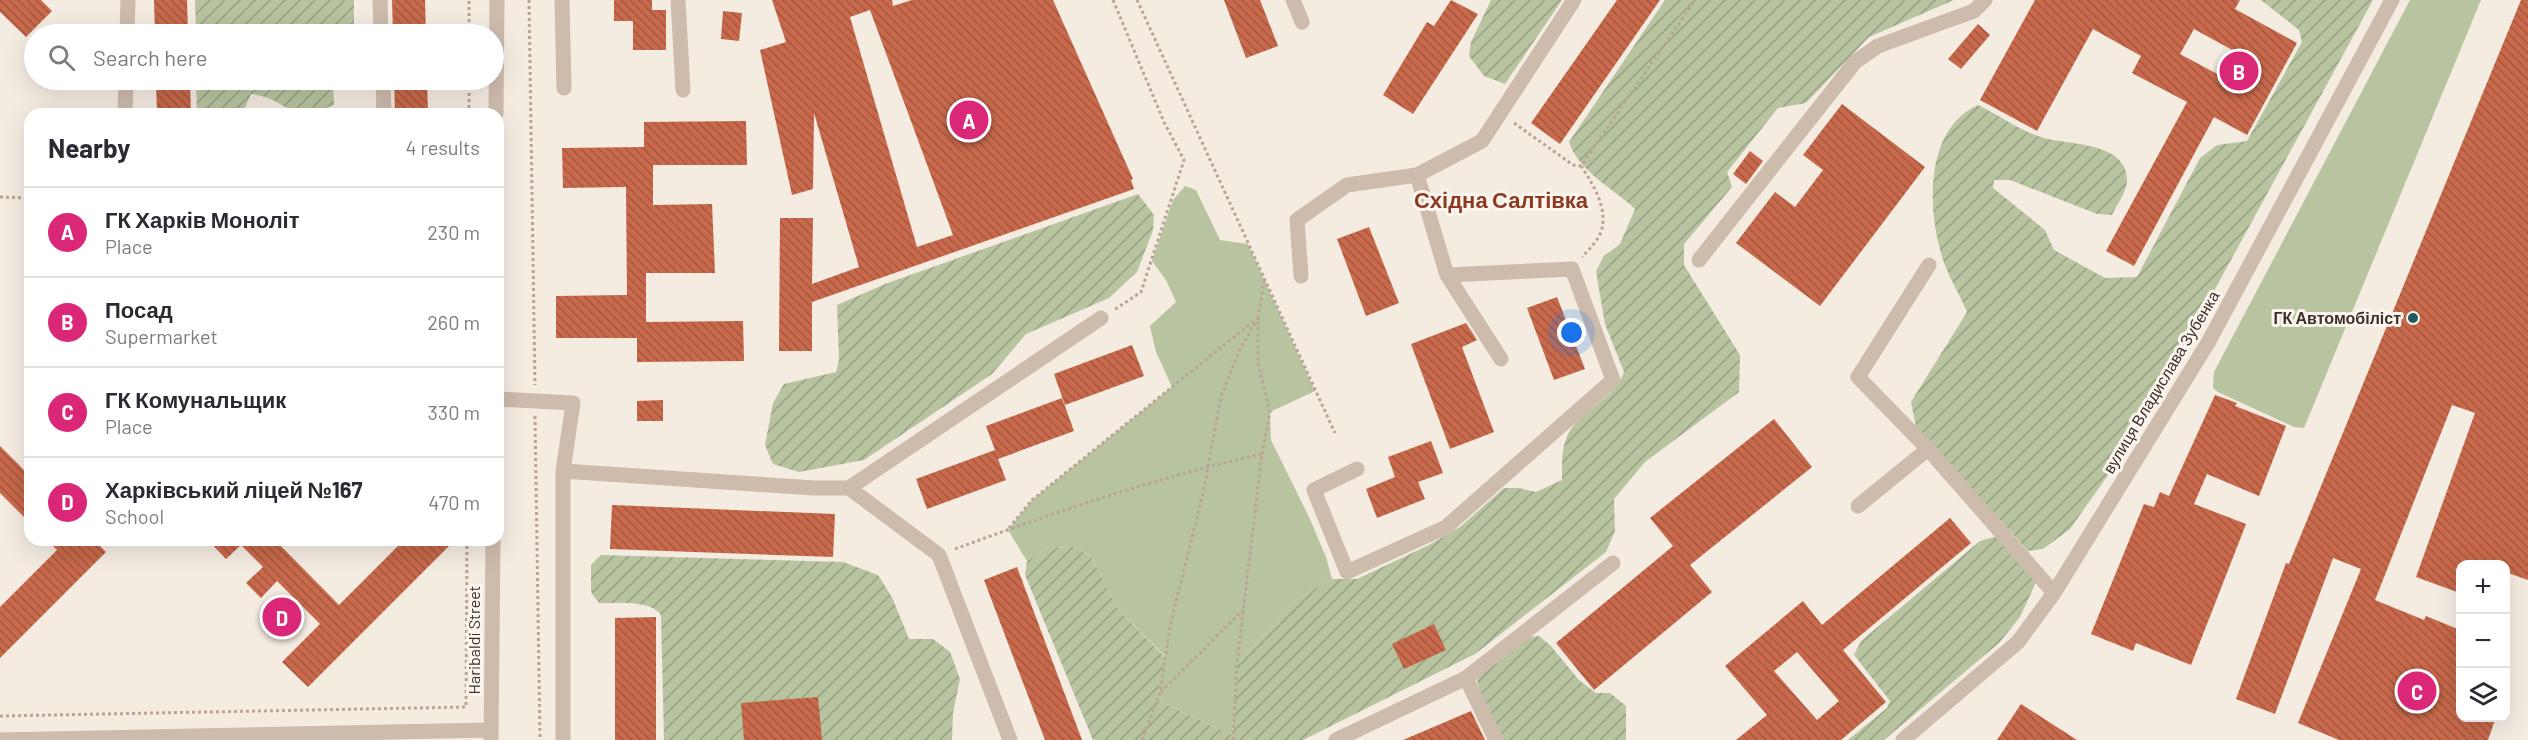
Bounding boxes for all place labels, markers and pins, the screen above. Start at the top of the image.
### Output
pin: B [2220,48,2258,94]
pin: A [950,98,988,142]
place label: ГК Автомобіліст [2274,308,2401,327]
marker: ГК Автомобіліст [2406,311,2420,325]
pin: D [262,594,302,640]
pin: C [2398,668,2436,714]

